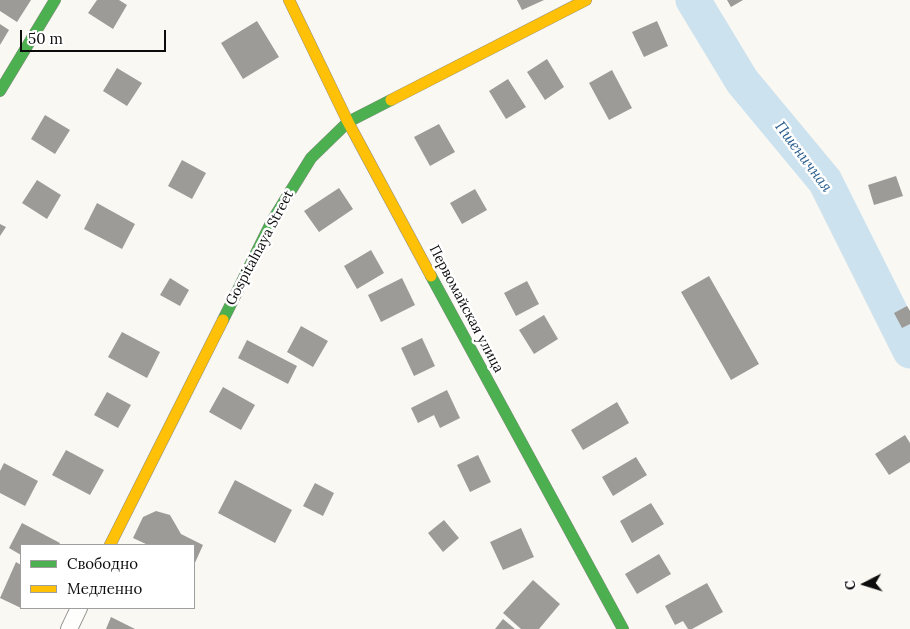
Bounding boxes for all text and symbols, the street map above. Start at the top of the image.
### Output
scale bar [22,20,169,52]
text: 50 m [28,29,63,48]
water label: Пшеничная [771,118,835,196]
street label: Gospitalnaya Street [223,188,297,308]
street label: Первомайская улица [425,242,507,376]
legend [20,544,195,609]
text: Свободно [67,554,138,573]
north arrow [840,559,890,609]
text: Медленно [67,579,142,598]
text: С [841,580,859,591]

